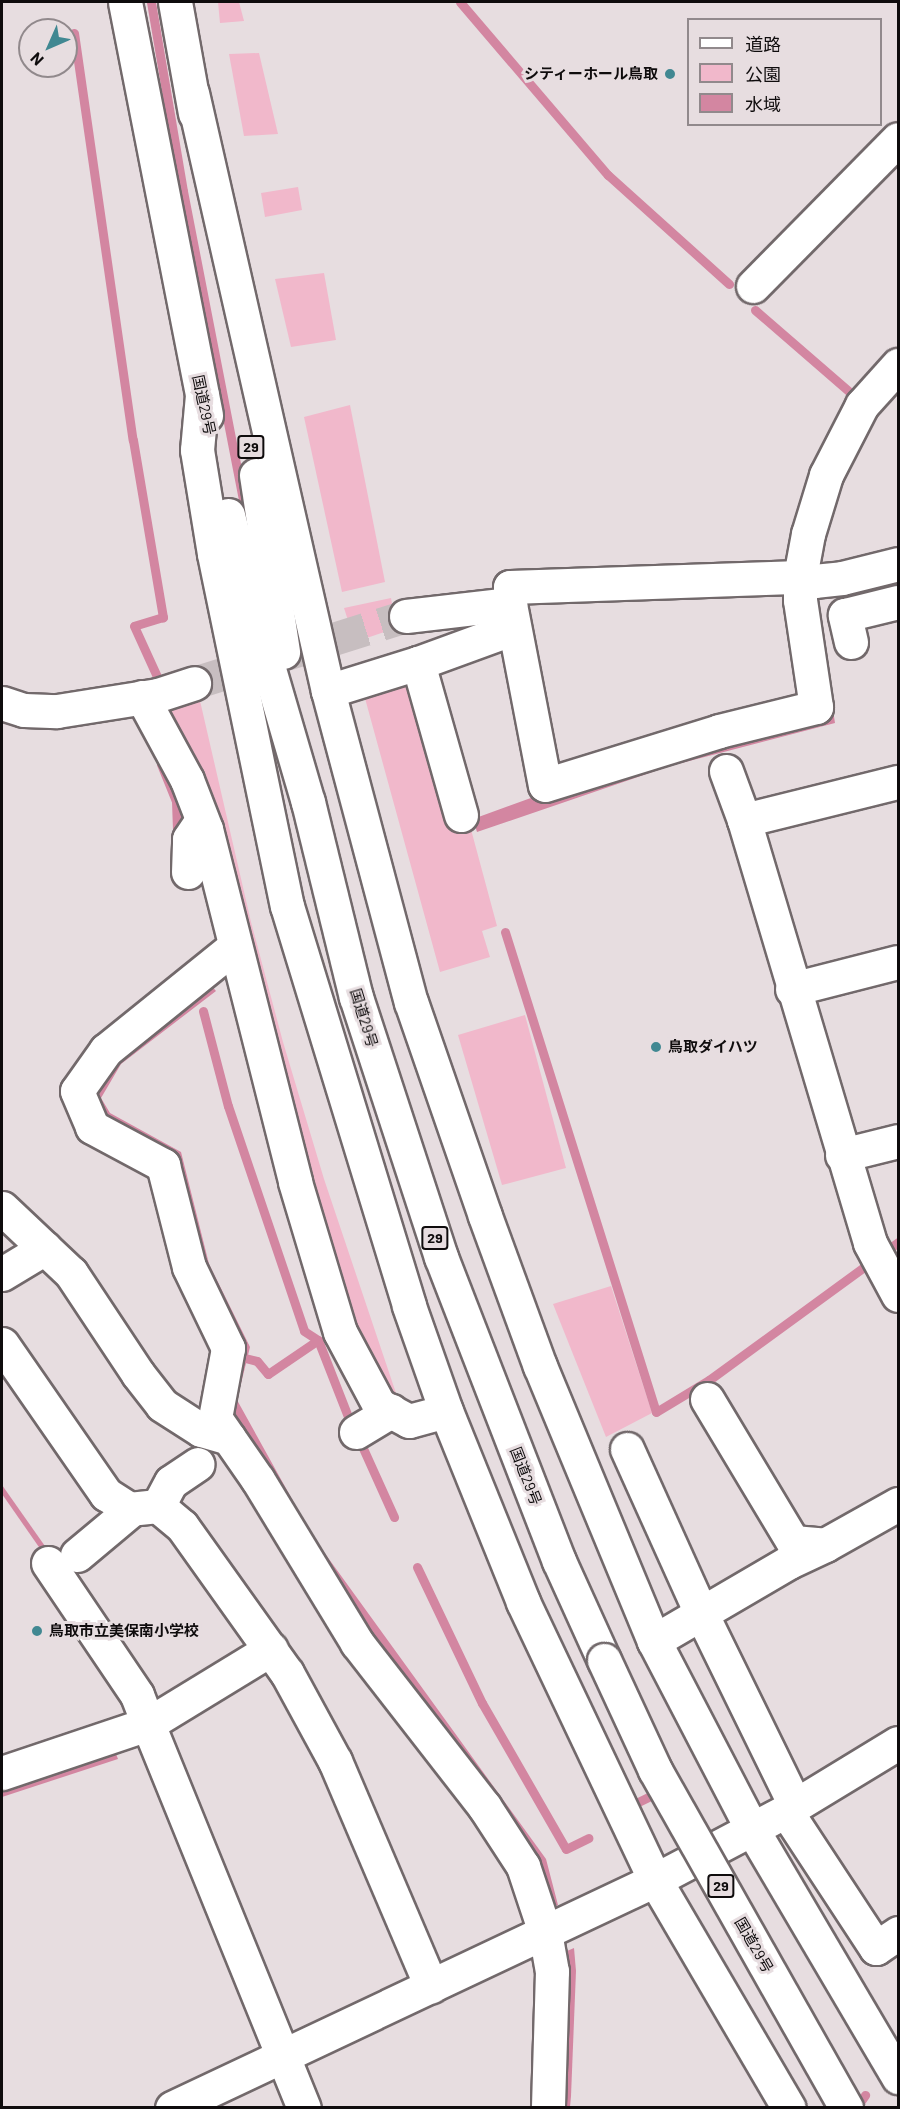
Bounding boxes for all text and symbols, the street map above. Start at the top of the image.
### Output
north arrow [18,18,78,78]
legend [687,18,882,126]
text: 道路 [745,33,781,55]
text: N [26,49,47,70]
text: 公園 [745,63,781,85]
place label: シティーホール鳥取 [523,65,658,83]
marker: シティーホール鳥取 [663,67,677,81]
text: 水域 [745,93,781,115]
street label: 国道29号 [189,373,219,437]
road number: 29 [236,436,266,458]
street label: 国道29号 [346,986,382,1050]
place label: 鳥取ダイハツ [668,1038,758,1056]
marker: 鳥取ダイハツ [649,1040,663,1054]
road number: 29 [420,1227,450,1249]
street label: 国道29号 [507,1444,545,1508]
place label: 鳥取市立美保南小学校 [49,1622,199,1640]
marker: 鳥取市立美保南小学校 [30,1624,44,1638]
road number: 29 [706,1875,736,1897]
street label: 国道29号 [731,1914,777,1976]

